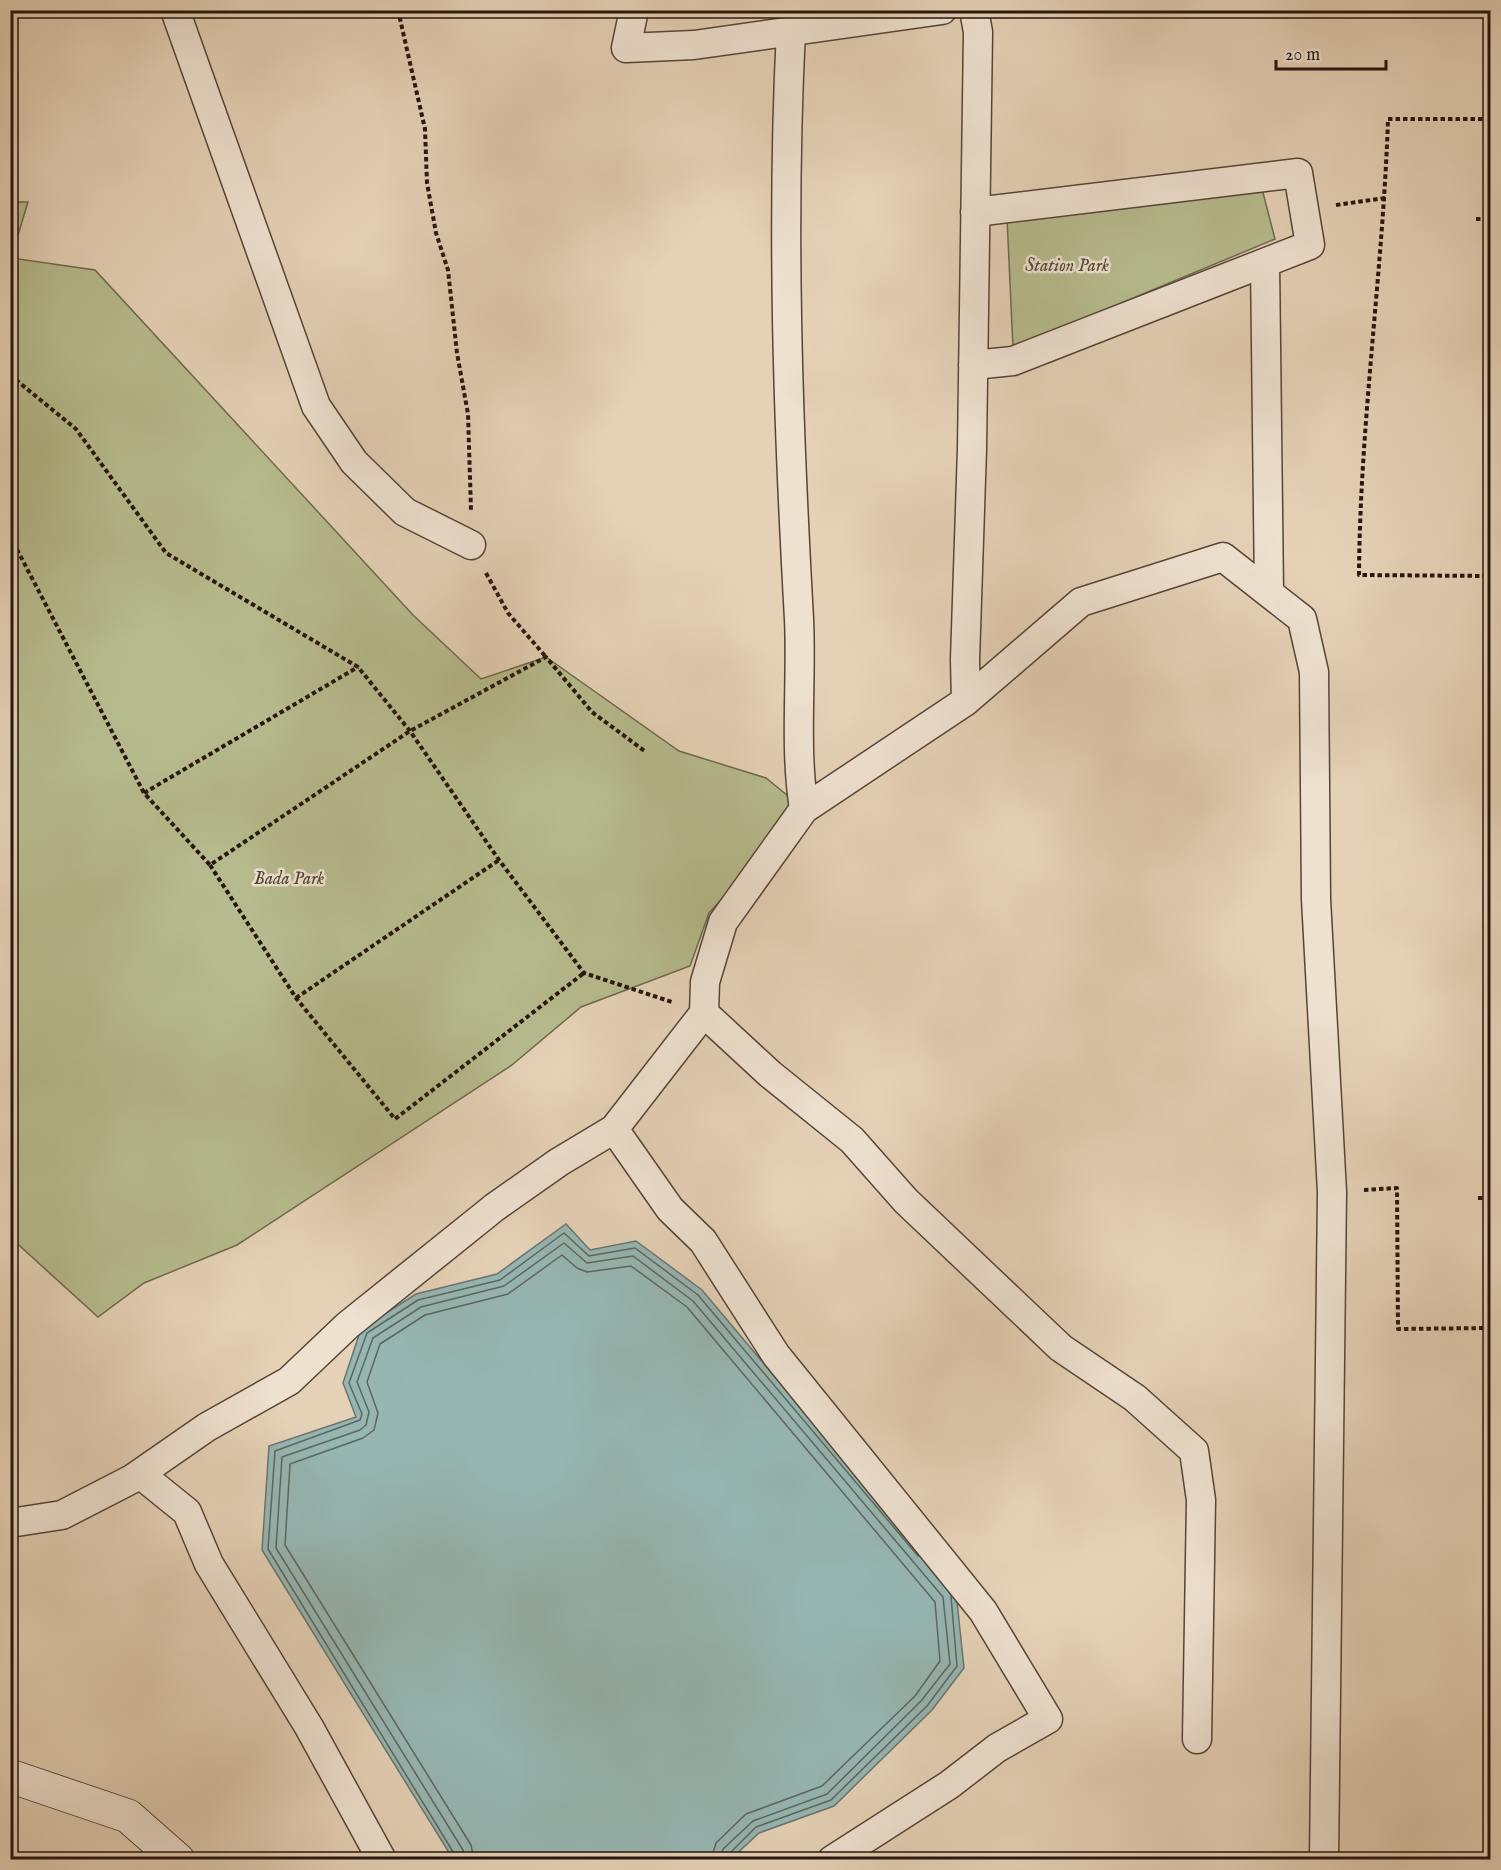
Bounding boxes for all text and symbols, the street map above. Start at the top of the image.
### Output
scale bar [1276,33,1386,71]
text: 20 m [1285,44,1320,67]
park label: Station Park [1025,255,1109,278]
park label: Bada Park [254,868,324,891]

